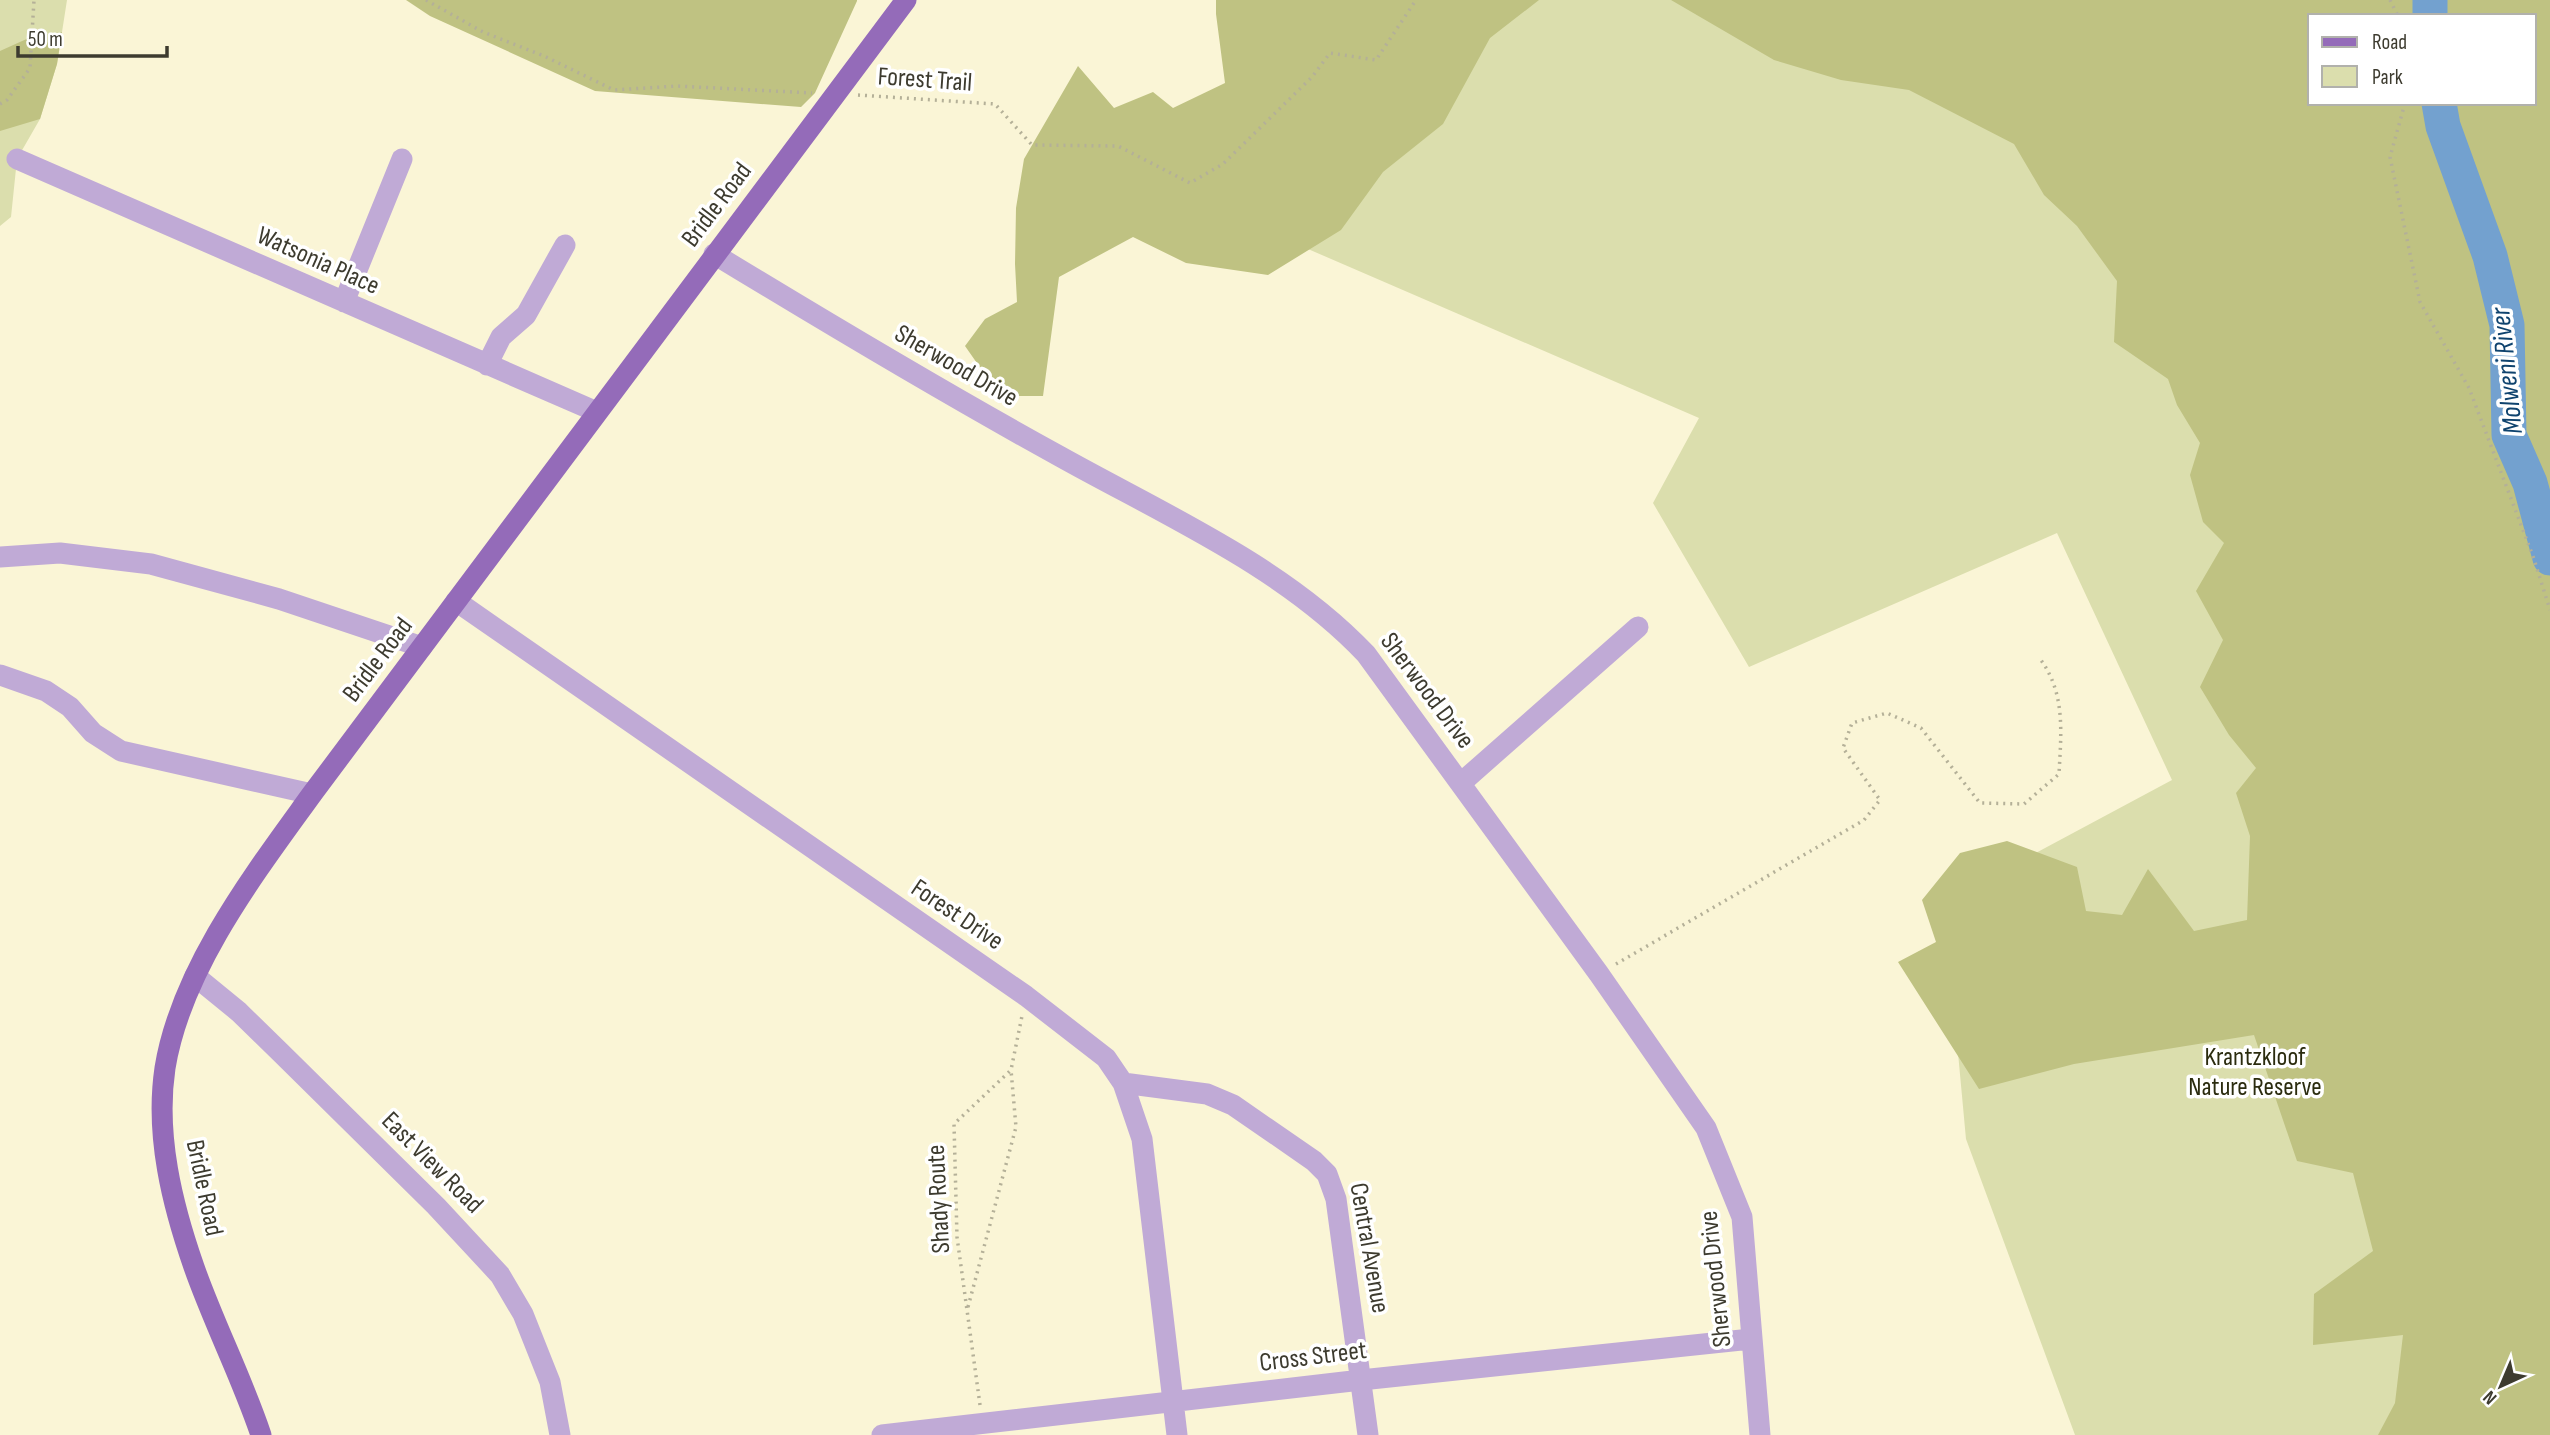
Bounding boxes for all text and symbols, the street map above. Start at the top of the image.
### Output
scale bar [18,14,166,58]
legend [2308,14,2536,105]
text: 50 m [28,27,63,52]
text: Road [2372,30,2407,55]
street label: Forest Trail [877,61,973,99]
text: Park [2372,65,2403,90]
street label: Bridle Road [675,157,759,253]
street label: Watsonia Place [252,220,384,302]
water label: Molweni River [2484,305,2530,436]
street label: Sherwood Drive [889,318,1023,414]
street label: Bridle Road [336,612,420,708]
street label: Sherwood Drive [1373,627,1481,755]
street label: Forest Drive [905,873,1009,957]
park label: Krantzkloof Nature Reserve [2188,1042,2322,1103]
street label: East View Road [375,1106,489,1220]
street label: Bridle Road [179,1137,229,1239]
street label: Shady Route [921,1144,957,1254]
street label: Central Avenue [1342,1180,1396,1316]
street label: Sherwood Drive [1693,1209,1739,1349]
street label: Cross Street [1258,1335,1368,1379]
north arrow [2466,1351,2536,1421]
text: N [2479,1385,2502,1409]

